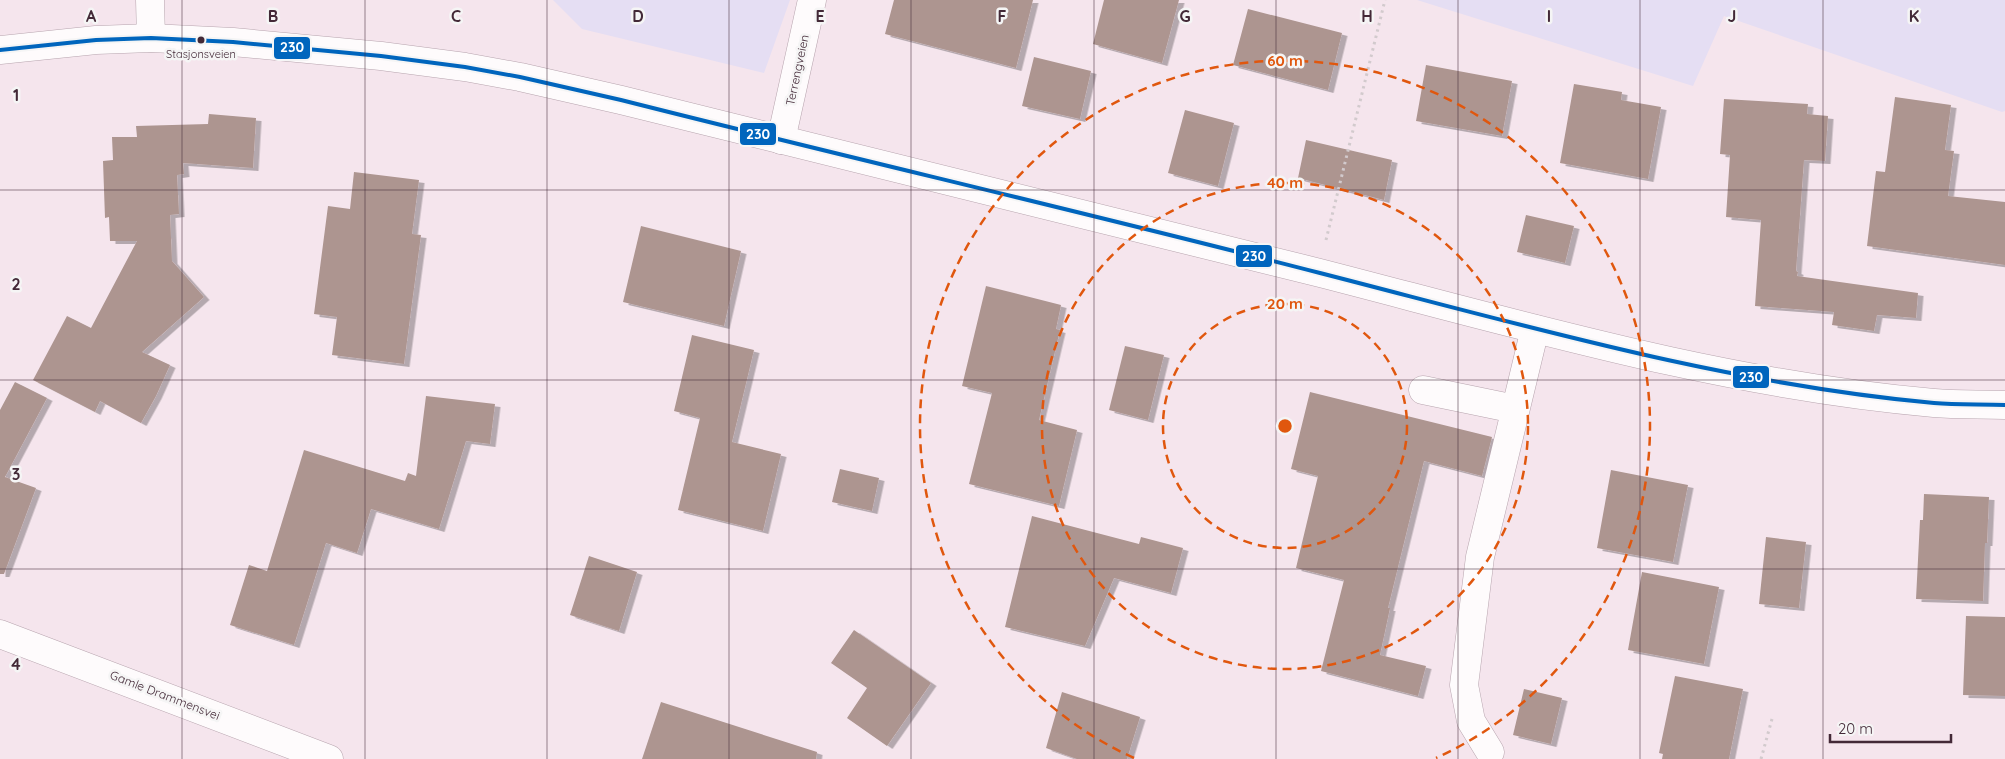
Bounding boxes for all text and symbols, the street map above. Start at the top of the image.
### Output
text: A [86,6,97,26]
text: B [268,6,278,26]
text: C [451,6,461,26]
text: D [632,6,644,26]
text: E [815,6,825,26]
text: F [998,6,1007,26]
text: G [1179,6,1191,26]
text: H [1361,6,1373,26]
text: I [1547,6,1551,26]
text: J [1728,6,1736,26]
text: K [1909,6,1919,26]
street label: Terrengveien [782,33,812,107]
marker: Stasjonsveien [196,35,206,45]
line badge: 230 [273,36,311,60]
text: 230 [280,38,304,56]
place label: Stasjonsveien [166,47,236,61]
text: 60 m [1267,51,1303,70]
text: 1 [13,85,19,105]
line badge: 230 [739,122,777,146]
text: 230 [746,125,770,143]
text: 40 m [1267,173,1303,192]
line badge: 230 [1235,244,1273,268]
text: 230 [1242,247,1266,265]
text: 2 [11,274,21,294]
text: 20 m [1267,294,1303,313]
line badge: 230 [1732,365,1770,389]
text: 230 [1739,368,1763,386]
centre of rings [1276,417,1294,435]
text: 3 [12,464,20,484]
text: 4 [11,654,21,674]
street label: Gamle Drammensvei [108,667,222,723]
scale bar [1830,712,1951,744]
text: 20 m [1838,719,1873,738]

